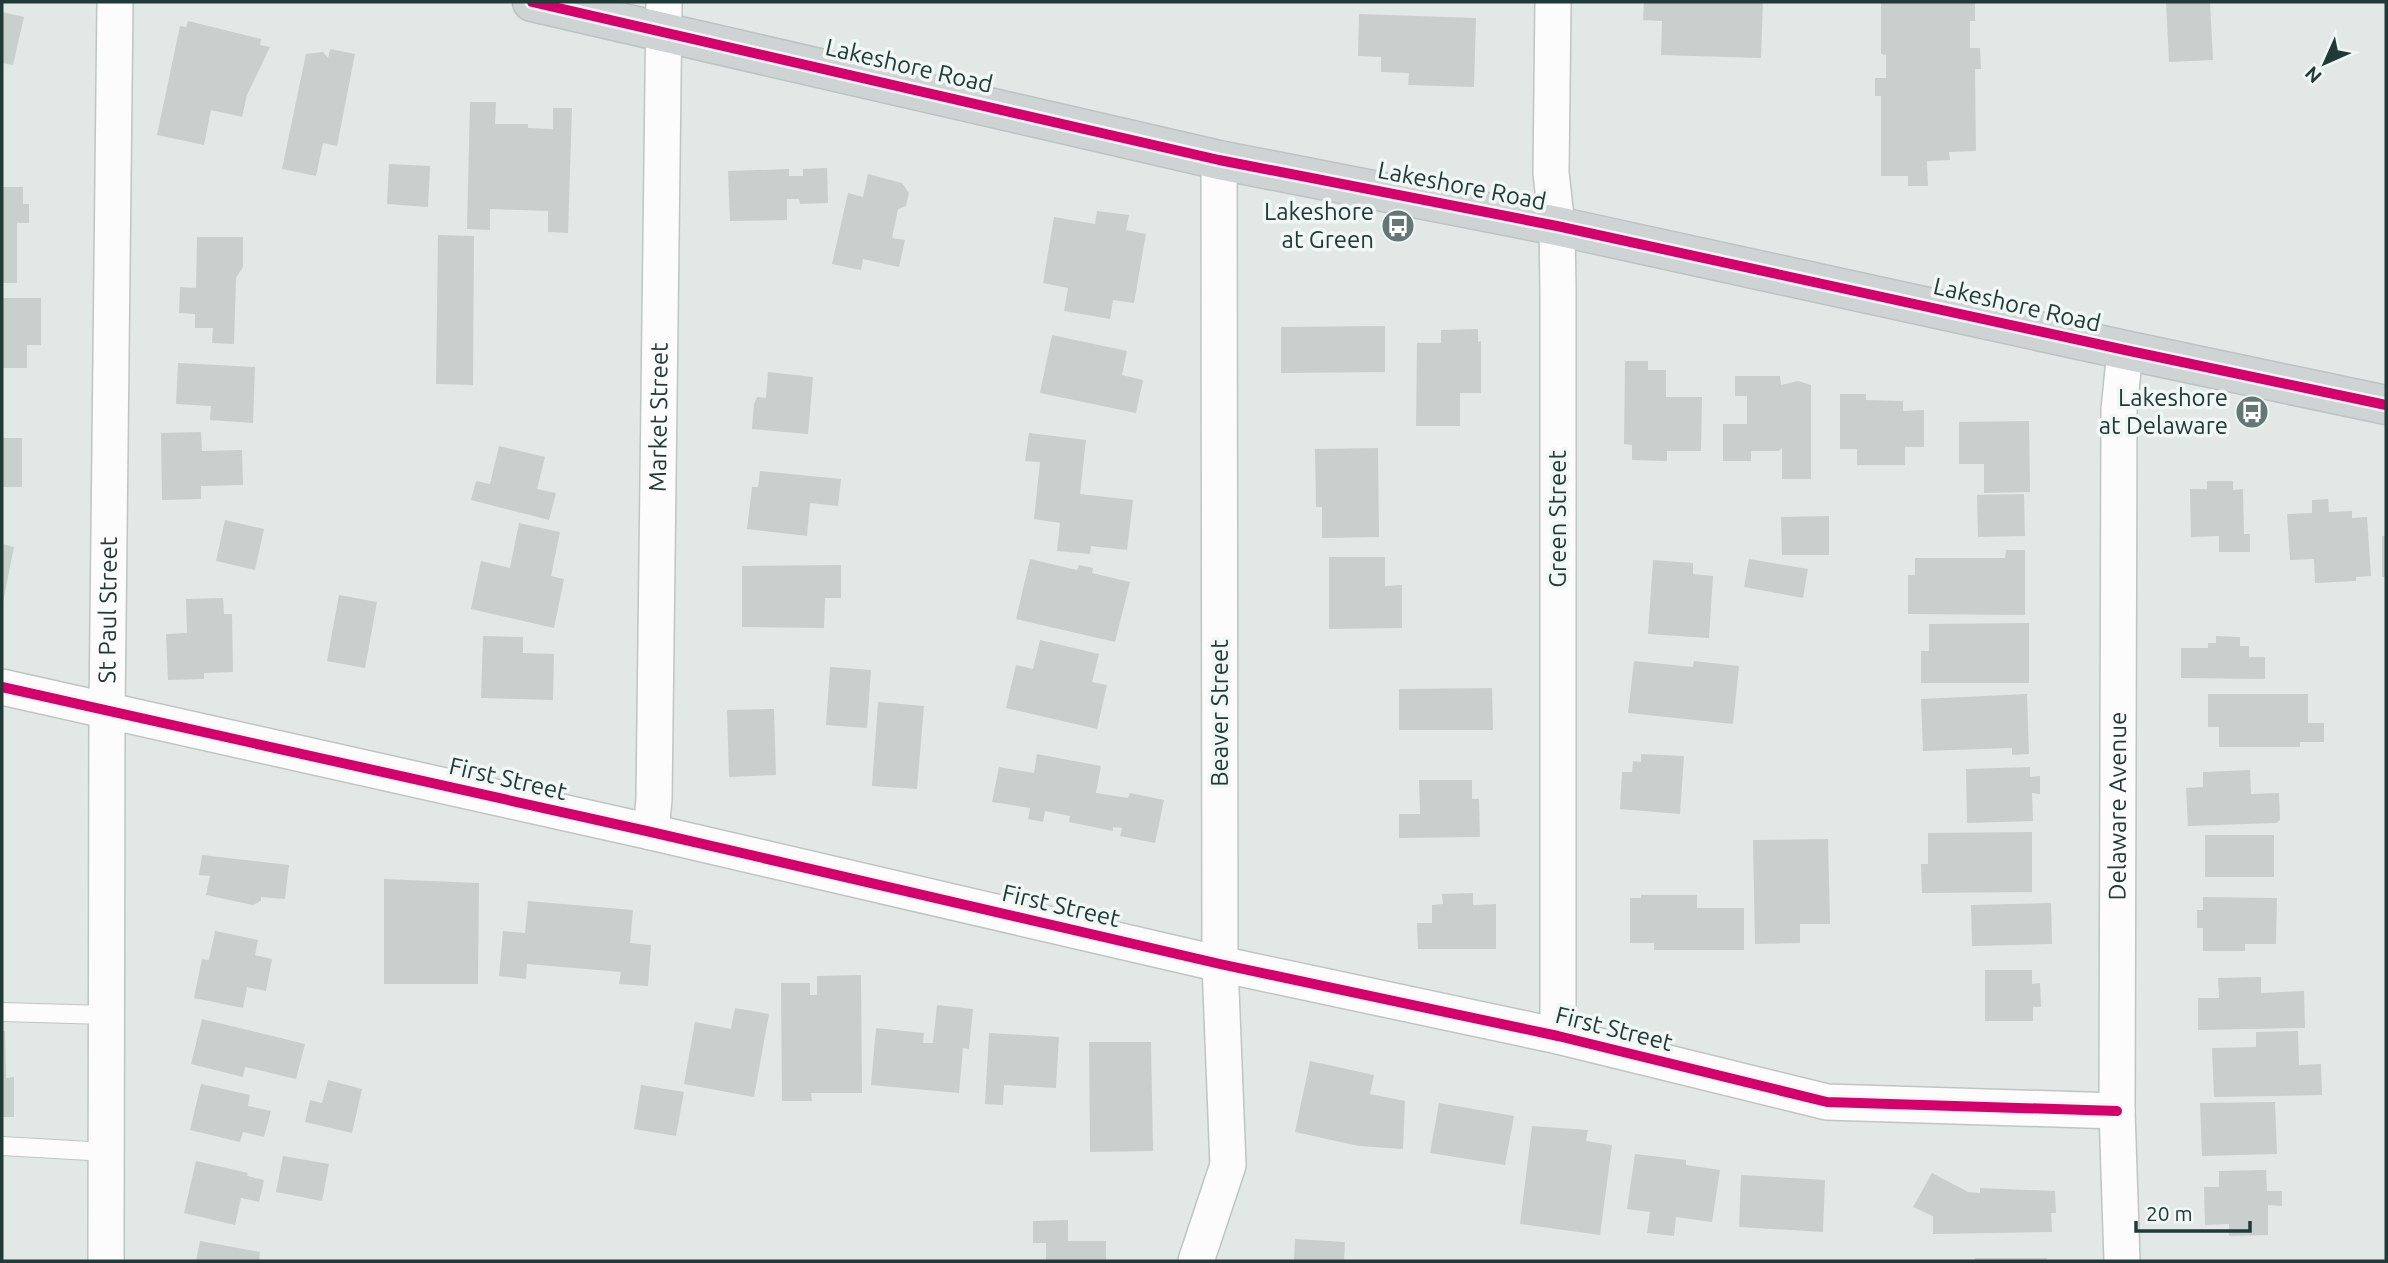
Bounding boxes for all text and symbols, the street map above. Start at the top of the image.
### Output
north arrow [2290,28,2360,98]
street label: Lakeshore Road [823,33,995,98]
text: N [2300,62,2326,88]
street label: Lakeshore Road [1376,156,1549,215]
place label: Lakeshore at Green [1264,198,1374,253]
bus stop icon: Lakeshore at Green [1379,207,1417,245]
street label: Lakeshore Road [1931,272,2103,337]
street label: Market Street [644,342,673,492]
place label: Lakeshore at Delaware [2099,384,2228,439]
bus stop icon: Lakeshore at Delaware [2233,393,2271,431]
street label: Green Street [1544,450,1571,588]
street label: St Paul Street [93,536,122,683]
street label: Beaver Street [1206,639,1233,787]
street label: Delaware Avenue [2104,712,2131,900]
street label: First Street [447,752,570,805]
street label: First Street [1000,879,1123,932]
street label: First Street [1553,1001,1676,1056]
scale bar [2136,1190,2250,1234]
text: 20 m [2146,1201,2193,1225]

